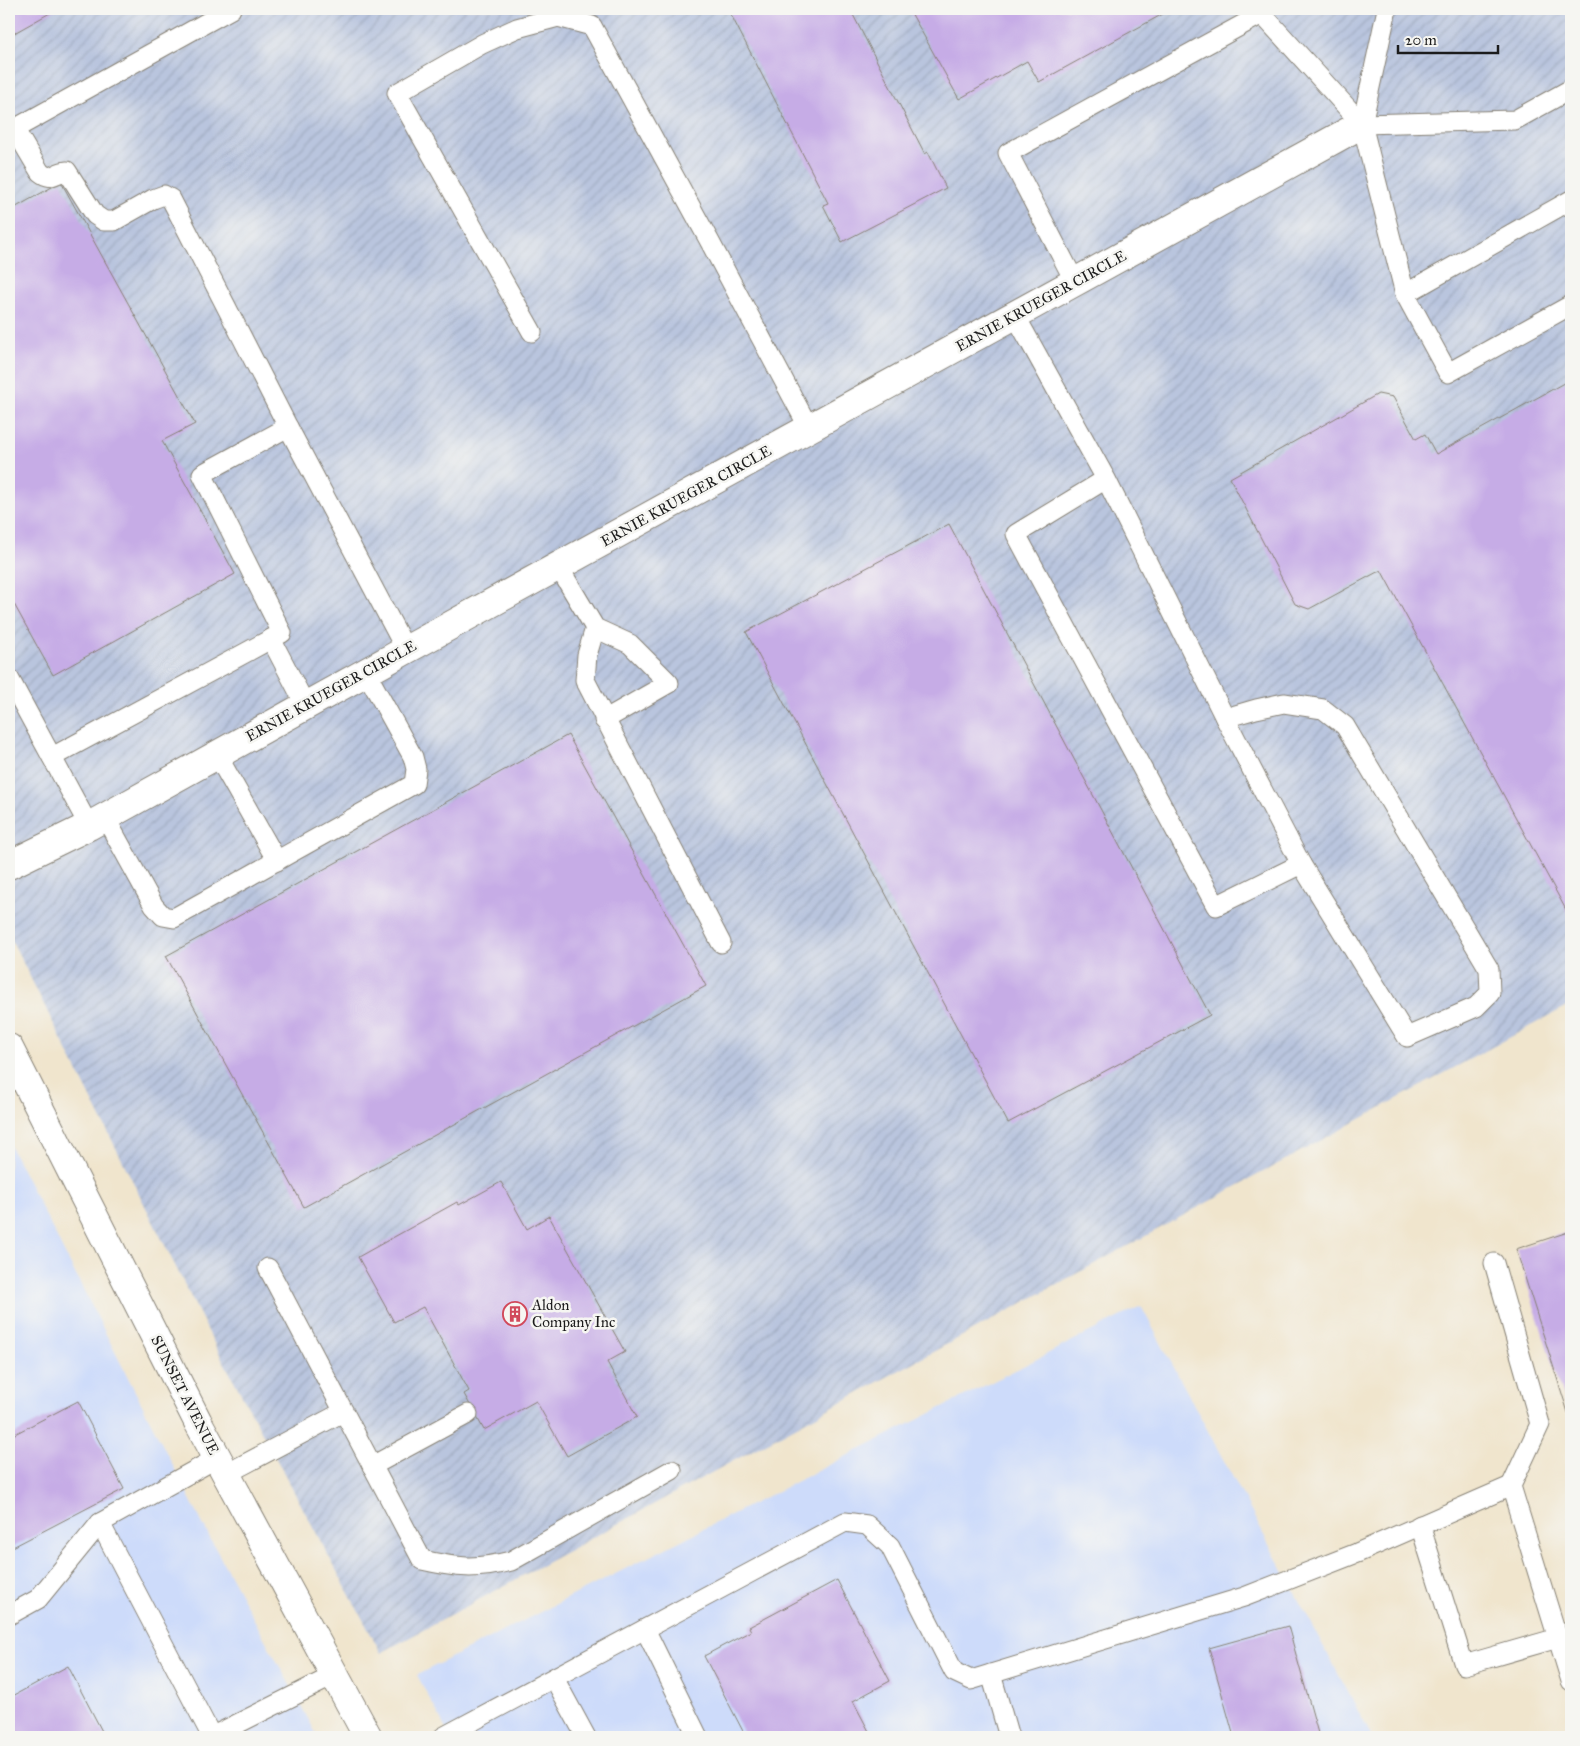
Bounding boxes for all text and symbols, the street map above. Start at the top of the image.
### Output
scale bar [1398,22,1498,54]
text: 20 m [1405,31,1437,49]
street label: ERNIE KRUEGER CIRCLE [953,246,1130,355]
street label: ERNIE KRUEGER CIRCLE [598,441,775,550]
street label: ERNIE KRUEGER CIRCLE [243,636,420,745]
place label: Aldon Company Inc [531,1296,615,1331]
building icon: Aldon Company Inc [502,1301,528,1327]
street label: SUNSET AVENUE [147,1332,223,1458]

